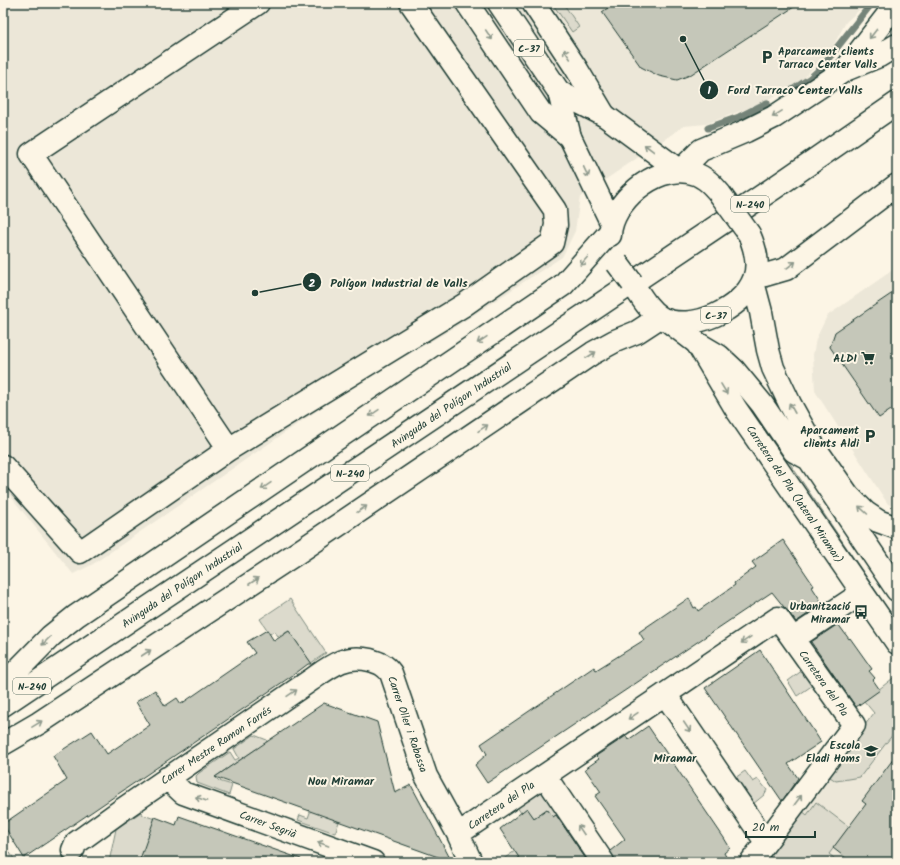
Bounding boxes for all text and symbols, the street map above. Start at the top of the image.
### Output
one-way arrow [869,29,877,40]
one-way arrow [485,30,493,41]
road number: C-37 [514,40,544,56]
place label: Aparcament clients Tarraco Center Valls [778,43,878,74]
one-way arrow [563,49,571,60]
parking icon: Aparcament clients Tarraco Center Valls [759,49,775,65]
callout: Ford Tarraco Center Valls [699,78,871,102]
text: 1 [707,81,711,100]
text: Ford Tarraco Center Valls [727,81,863,100]
one-way arrow [771,111,783,119]
one-way arrow [643,144,654,152]
one-way arrow [583,166,590,178]
road number: N-240 [731,196,769,212]
one-way arrow [580,256,589,266]
one-way arrow [786,261,797,269]
callout: Polígon Industrial de Valls [302,270,476,294]
text: 2 [309,274,316,293]
text: Polígon Industrial de Valls [330,274,468,293]
road number: C-37 [701,307,731,323]
one-way arrow [476,336,487,344]
place label: ALDI [833,350,858,368]
supermarket icon: ALDI [860,350,876,366]
one-way arrow [585,351,596,359]
street label: Avinguda del Polígon Industrial [387,358,516,453]
one-way arrow [721,383,729,395]
one-way arrow [788,402,795,414]
one-way arrow [369,409,380,417]
street label: Carretera del Pla (lateral Miramar) [741,422,847,567]
place label: Aparcament clients Aldi [800,422,860,453]
one-way arrow [477,424,488,432]
parking icon: Aparcament clients Aldi [862,428,878,444]
road number: N-240 [331,465,369,481]
one-way arrow [261,482,272,490]
one-way arrow [356,505,367,513]
one-way arrow [858,505,868,514]
street label: Avinguda del Polígon Industrial [118,538,247,633]
one-way arrow [248,577,260,585]
place label: Urbanització Miramar [790,598,851,629]
bus stop icon: Urbanització Miramar [853,604,869,620]
one-way arrow [41,636,51,646]
one-way arrow [741,636,752,644]
street label: Carretera del Pla [794,647,853,721]
one-way arrow [140,649,151,657]
street label: Carrer Oller i Rabassa [382,674,432,775]
road number: N-240 [13,678,51,694]
one-way arrow [286,689,297,697]
street label: Carrer Mestre Ramon Farrés [157,702,276,790]
one-way arrow [628,712,639,720]
one-way arrow [31,720,43,728]
one-way arrow [683,721,691,732]
place label: Escola Eladi Homs [806,737,861,768]
school or university icon: Escola Eladi Homs [863,743,879,759]
district label: Miramar [654,749,697,768]
district label: Nou Miramar [308,772,375,791]
street label: Carretera del Pla [464,777,539,835]
one-way arrow [195,795,207,803]
one-way arrow [793,795,802,806]
street label: Carrer Segrià [237,806,299,844]
scale bar [746,813,815,839]
text: 20 m [752,818,780,837]
one-way arrow [577,824,585,835]
one-way arrow [318,839,330,847]

